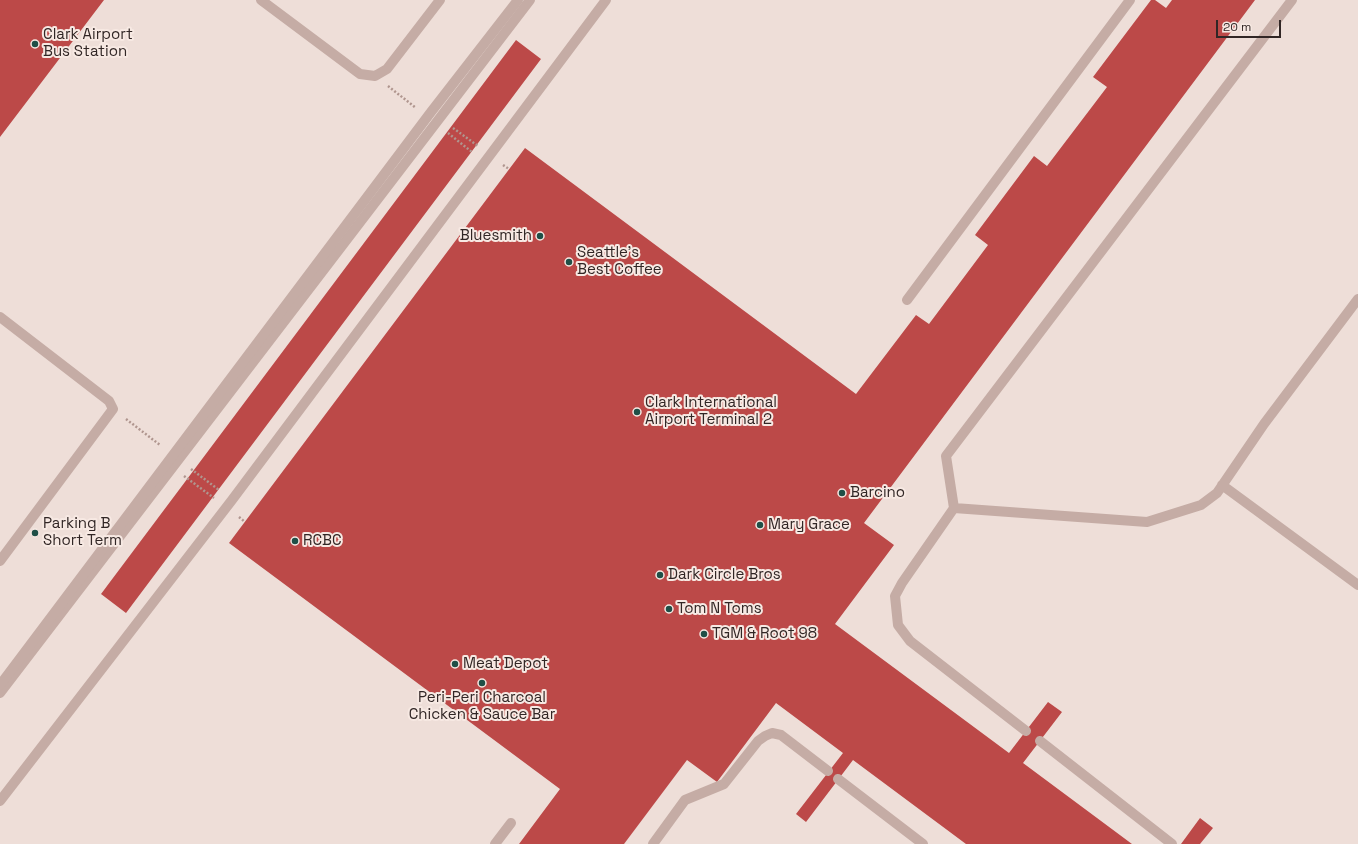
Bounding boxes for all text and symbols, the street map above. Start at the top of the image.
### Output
scale bar [1218,12,1283,38]
text: 20 m [1223,19,1251,35]
place label: Clark Airport Bus Station [43,26,133,61]
marker: Clark Airport Bus Station [30,39,40,49]
place label: Bluesmith [460,227,532,245]
marker: Bluesmith [535,231,545,241]
place label: Seattle's Best Coffee [577,244,662,279]
marker: Seattle's Best Coffee [564,257,574,267]
place label: Clark International Airport Terminal 2 [645,394,777,429]
marker: Clark International Airport Terminal 2 [632,407,642,417]
place label: Barcino [850,484,905,502]
marker: Barcino [837,488,847,498]
place label: Parking B Short Term [43,515,122,550]
place label: Mary Grace [768,516,850,534]
marker: Mary Grace [755,520,765,530]
marker: Parking B Short Term [30,528,40,538]
place label: RCBC [303,532,342,550]
marker: RCBC [290,536,300,546]
place label: Dark Circle Bros [668,566,781,584]
marker: Dark Circle Bros [655,570,665,580]
place label: Tom N Toms [677,600,762,618]
marker: Tom N Toms [664,604,674,614]
place label: TGM & Root 98 [712,625,817,643]
marker: TGM & Root 98 [699,629,709,639]
place label: Meat Depot [463,655,548,673]
marker: Meat Depot [450,659,460,669]
marker: Peri-Peri Charcoal Chicken & Sauce Bar [477,678,487,688]
place label: Peri-Peri Charcoal Chicken & Sauce Bar [409,689,555,724]

